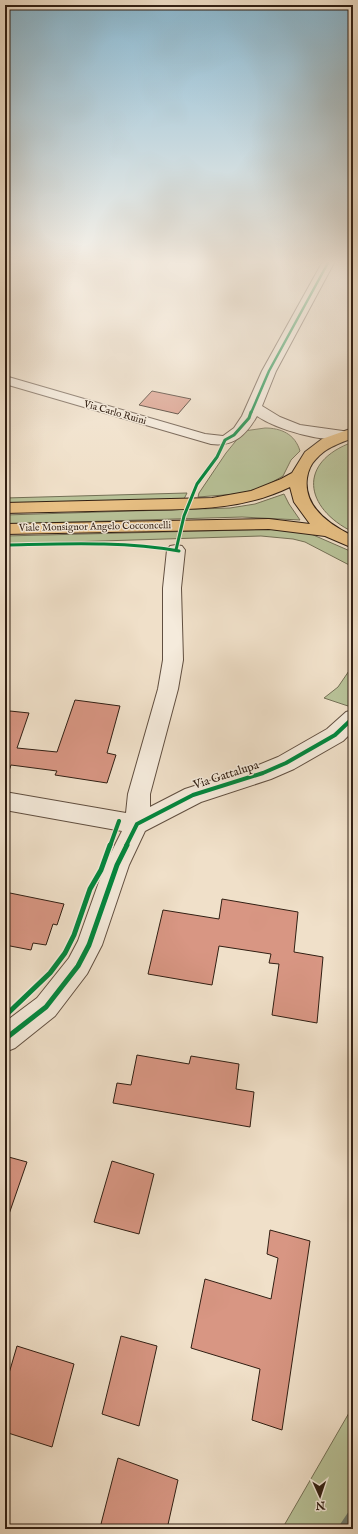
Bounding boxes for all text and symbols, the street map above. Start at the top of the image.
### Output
street label: Via Carlo Ruini [81,398,148,428]
street label: Viale Monsignor Angelo Cocconcelli [18,519,172,535]
street label: Via Gattalupa [190,757,262,794]
north arrow [300,1476,340,1516]
text: N [315,1498,327,1512]

